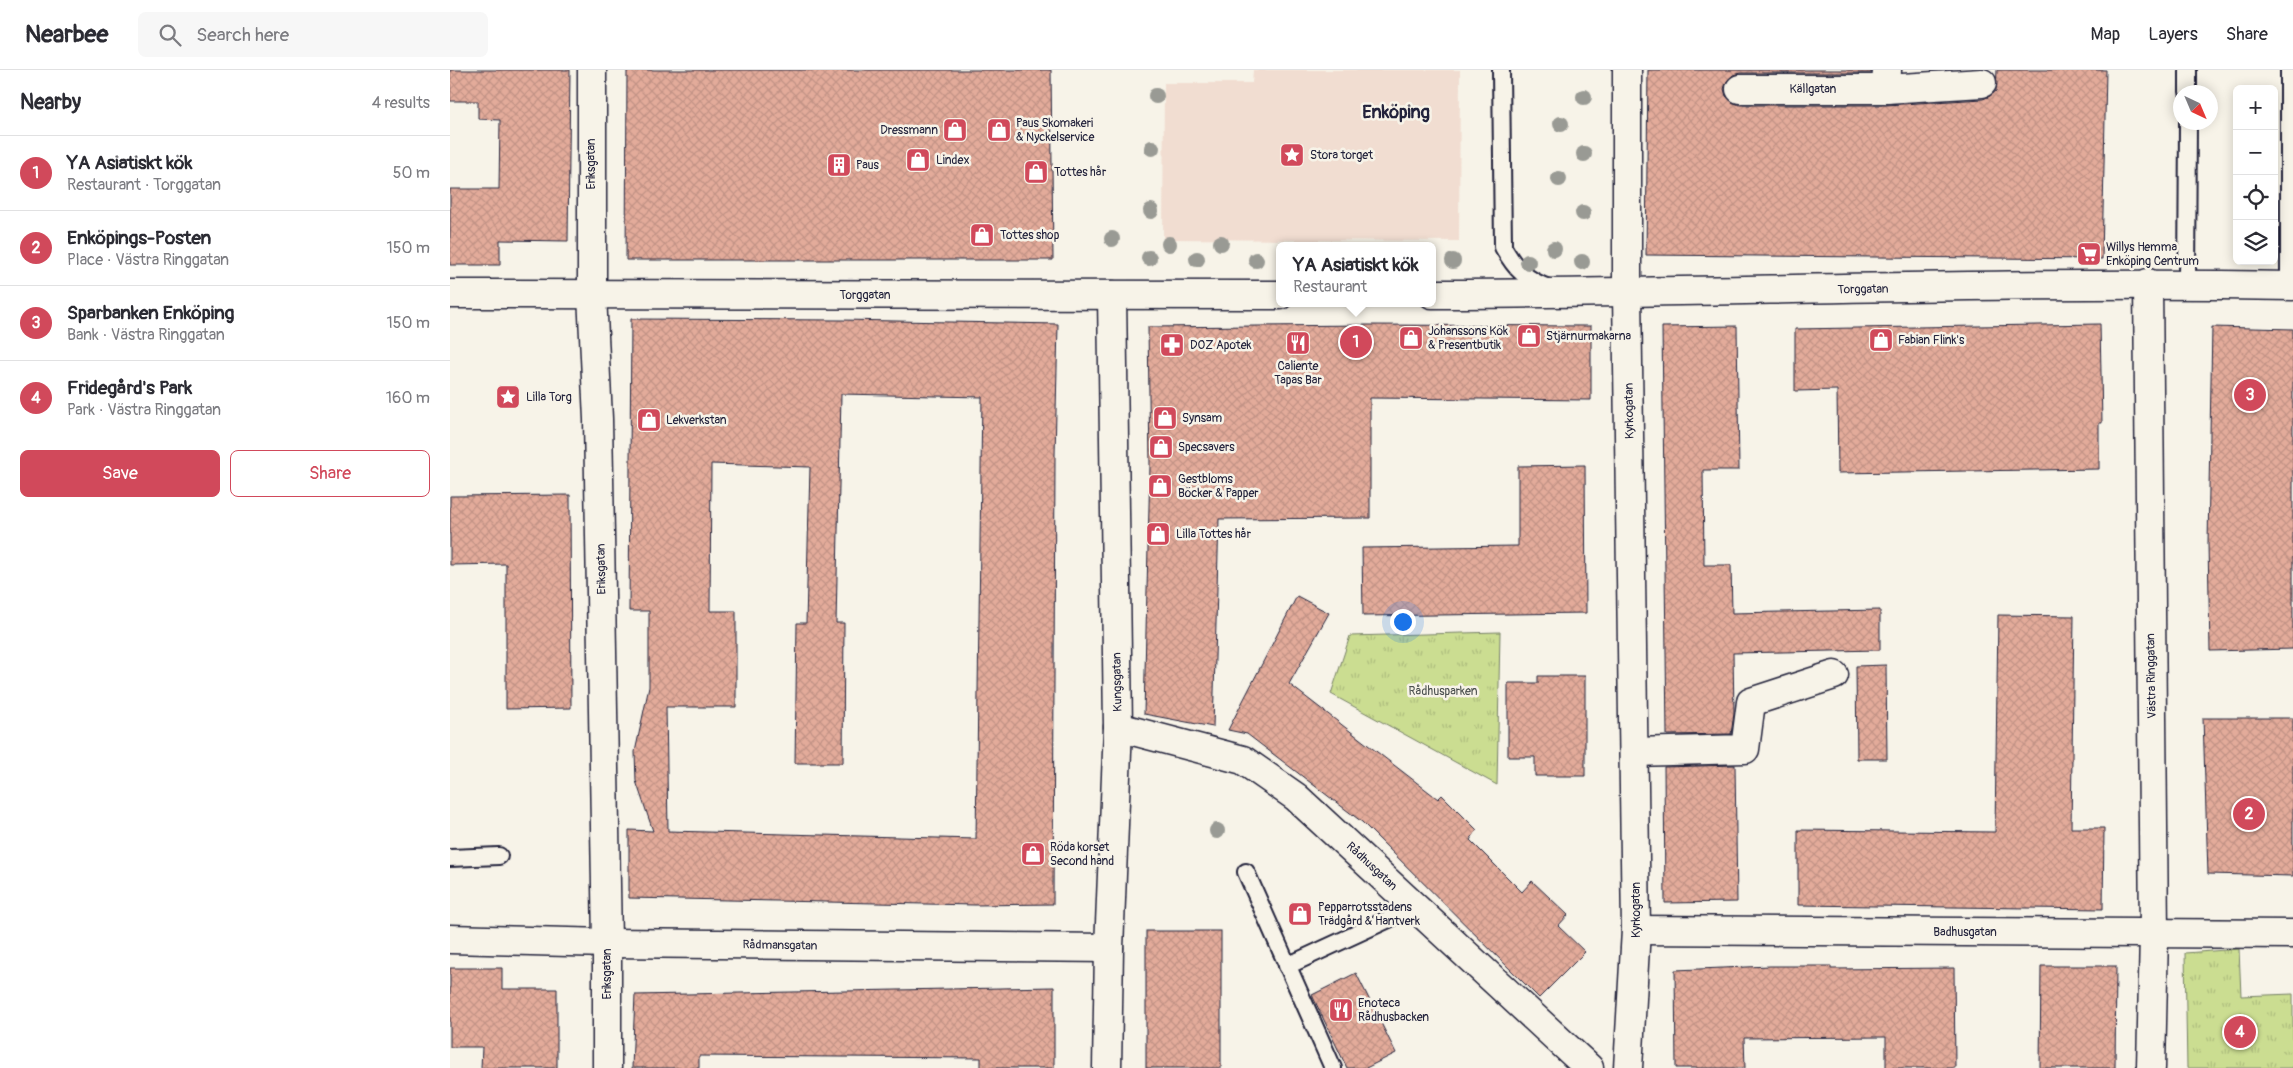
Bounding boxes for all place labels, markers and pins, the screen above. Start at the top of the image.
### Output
place label: Paus Skomakeri & Nyckelservice [1016,116,1094,145]
shop icon: Dressmann [942,117,968,143]
shop icon: Paus Skomakeri & Nyckelservice [986,117,1012,143]
place label: Dressmann [880,123,938,138]
place icon: Stora torget [1279,142,1305,168]
shop icon: Lindex [905,147,931,173]
place label: Stora torget [1310,148,1373,163]
building icon: Paus [826,152,852,178]
place label: Lindex [936,153,970,168]
place label: Paus [856,158,880,173]
shop icon: Tottes hår [1023,159,1049,185]
place label: Tottes hår [1054,165,1107,180]
shop icon: Tottes shop [969,222,995,248]
place label: Tottes shop [1000,228,1060,243]
place label: Willys Hemma Enköping Centrum [2106,240,2199,269]
supermarket icon: Willys Hemma Enköping Centrum [2076,241,2102,267]
pin: 1 [1340,323,1372,361]
shop icon: Stjärnurmakarna [1516,323,1542,349]
place label: Johanssons Kök & Presentbutik [1428,324,1508,353]
shop icon: Johanssons Kök & Presentbutik [1398,325,1424,351]
shop icon: Fabian Flink's [1868,327,1894,353]
place label: Stjärnurmakarna [1546,329,1632,344]
restaurant icon: Caliente Tapas Bar [1285,330,1311,356]
pharmacy icon: DOZ Apotek [1159,332,1185,358]
place label: Fabian Flink's [1898,333,1965,348]
place label: DOZ Apotek [1190,338,1252,353]
place label: Caliente Tapas Bar [1274,359,1322,388]
pin: 3 [2234,376,2266,414]
place icon: Lilla Torg [495,384,521,410]
place label: Lilla Torg [526,390,572,405]
shop icon: Synsam [1152,405,1178,431]
shop icon: Lekverkstan [636,407,662,433]
place label: Synsam [1182,411,1223,426]
place label: Lekverkstan [666,413,727,428]
shop icon: Specsavers [1148,434,1174,460]
place label: Specsavers [1178,440,1235,455]
place label: Gestbloms Böcker & Papper [1178,472,1259,501]
shop icon: Gestbloms Böcker & Papper [1147,473,1173,499]
shop icon: Lilla Tottes hår [1145,521,1171,547]
place label: Lilla Tottes hår [1176,527,1252,542]
pin: 2 [2233,795,2265,833]
place label: Röda korset Second hand [1050,840,1114,869]
shop icon: Röda korset Second hand [1020,841,1046,867]
place label: Pepparrotsstadens Trädgård & Hantverk [1318,900,1420,929]
shop icon: Pepparrotsstadens Trädgård & Hantverk [1287,901,1313,927]
place label: Enoteca Rådhusbacken [1358,996,1429,1025]
restaurant icon: Enoteca Rådhusbacken [1328,997,1354,1023]
pin: 4 [2224,1013,2256,1051]

